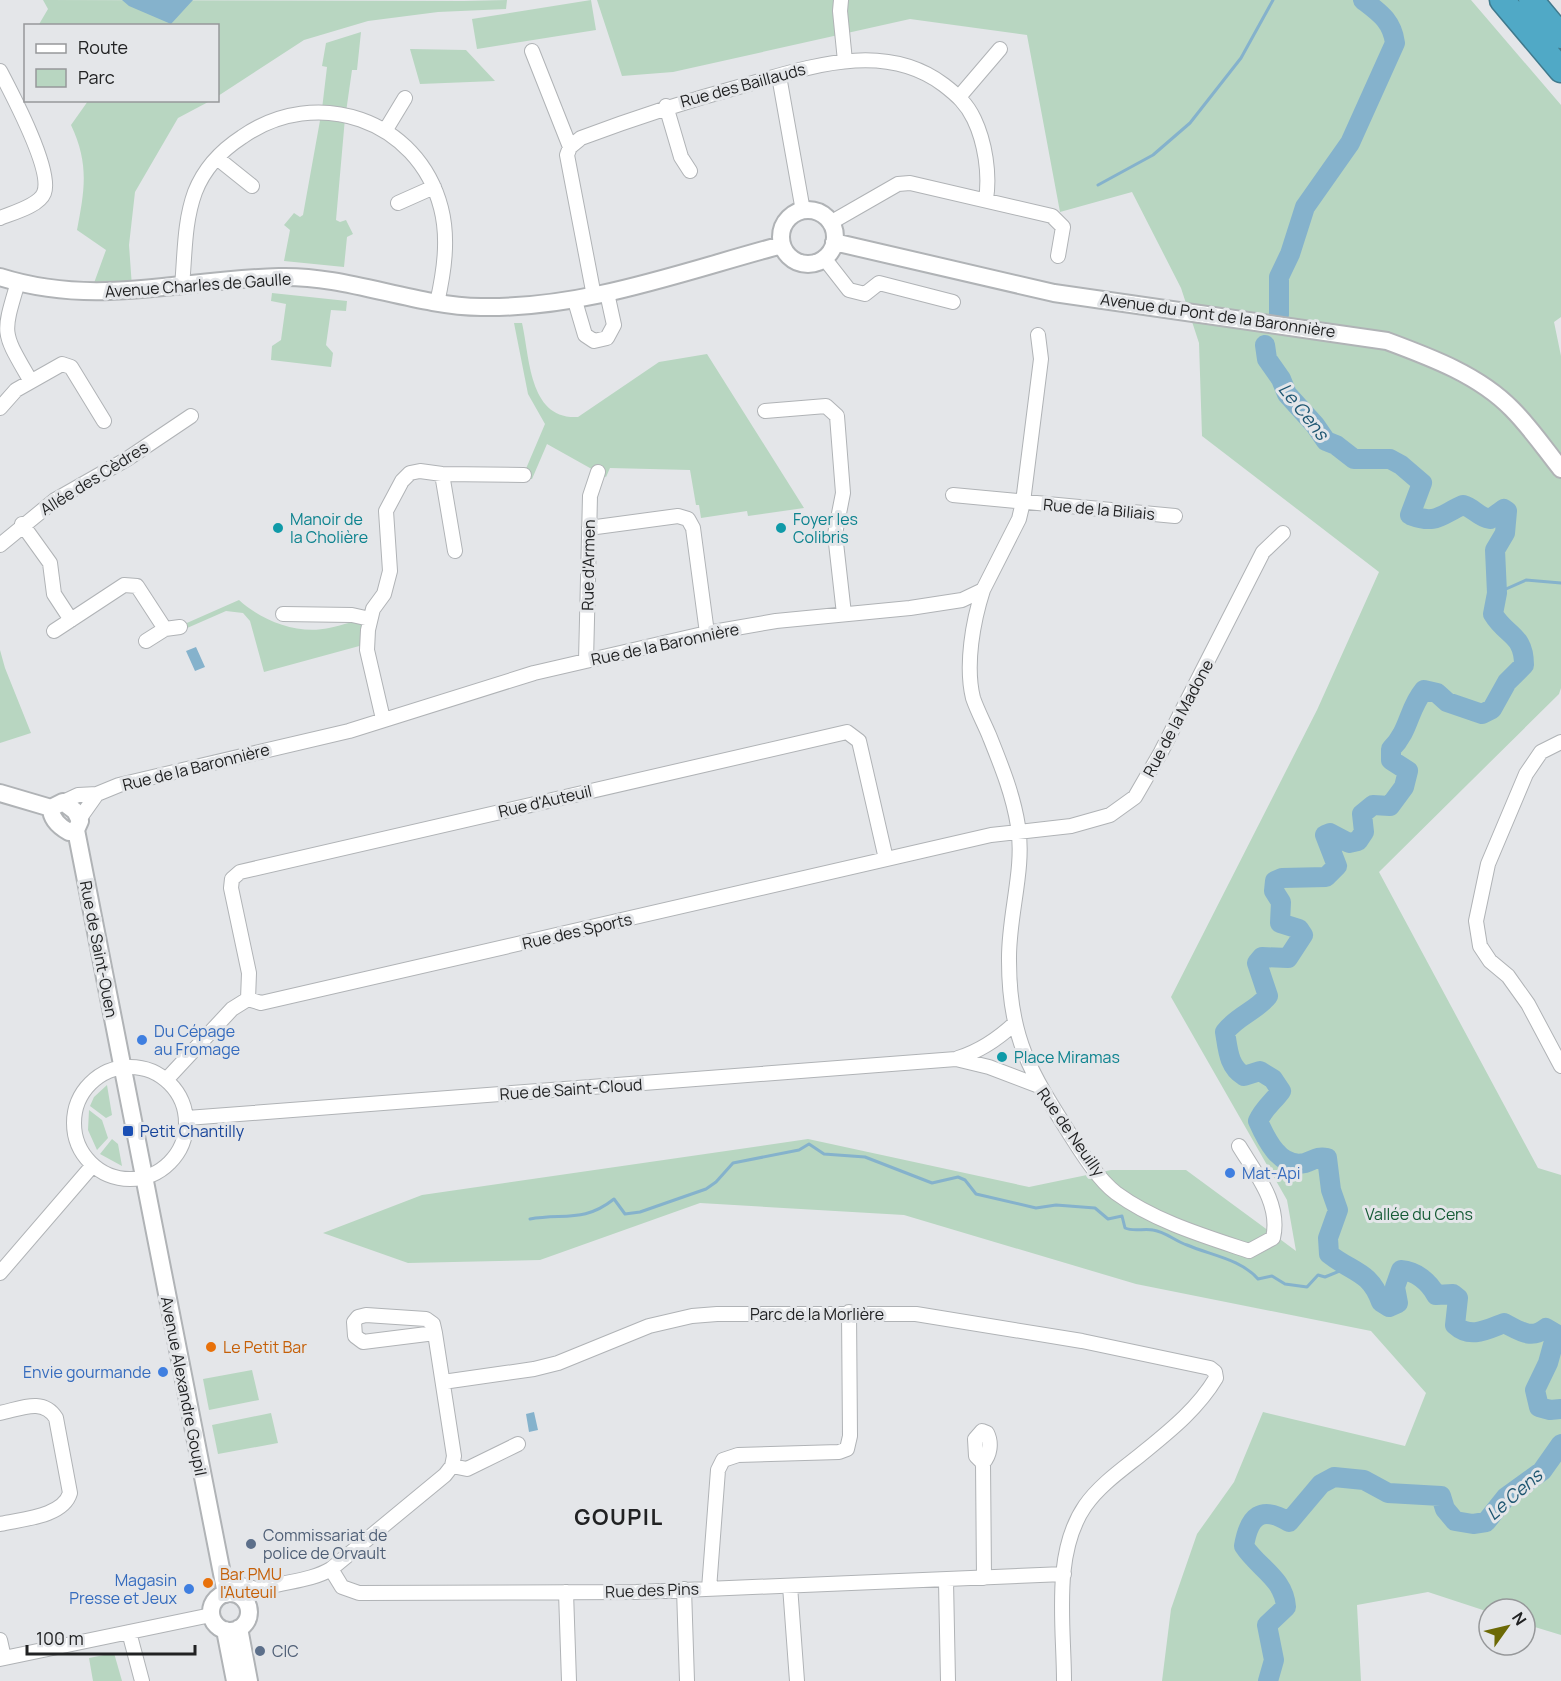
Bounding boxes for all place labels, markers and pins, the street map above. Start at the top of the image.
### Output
place label: Manoir de la Cholière [290,508,368,548]
place label: Foyer les Colibris [793,508,858,548]
marker: Manoir de la Cholière [271,521,285,535]
marker: Foyer les Colibris [774,521,788,535]
place label: Du Cépage au Fromage [154,1020,240,1060]
marker: Du Cépage au Fromage [135,1033,149,1047]
place label: Place Miramas [1014,1046,1120,1068]
marker: Place Miramas [995,1050,1009,1064]
place label: Petit Chantilly [140,1120,245,1142]
marker: Petit Chantilly [121,1124,135,1138]
place label: Mat-Api [1242,1162,1301,1184]
marker: Mat-Api [1223,1166,1237,1180]
place label: Le Petit Bar [223,1336,307,1358]
marker: Le Petit Bar [204,1340,218,1354]
place label: Envie gourmande [23,1361,151,1383]
marker: Envie gourmande [156,1365,170,1379]
place label: Commissariat de police de Orvault [263,1524,387,1564]
marker: Commissariat de police de Orvault [244,1537,258,1551]
place label: Bar PMU l'Auteuil [220,1563,282,1603]
place label: Magasin Presse et Jeux [69,1569,178,1609]
marker: Bar PMU l'Auteuil [201,1576,215,1590]
marker: Magasin Presse et Jeux [182,1582,196,1596]
place label: CIC [272,1640,299,1662]
marker: CIC [253,1644,267,1658]

